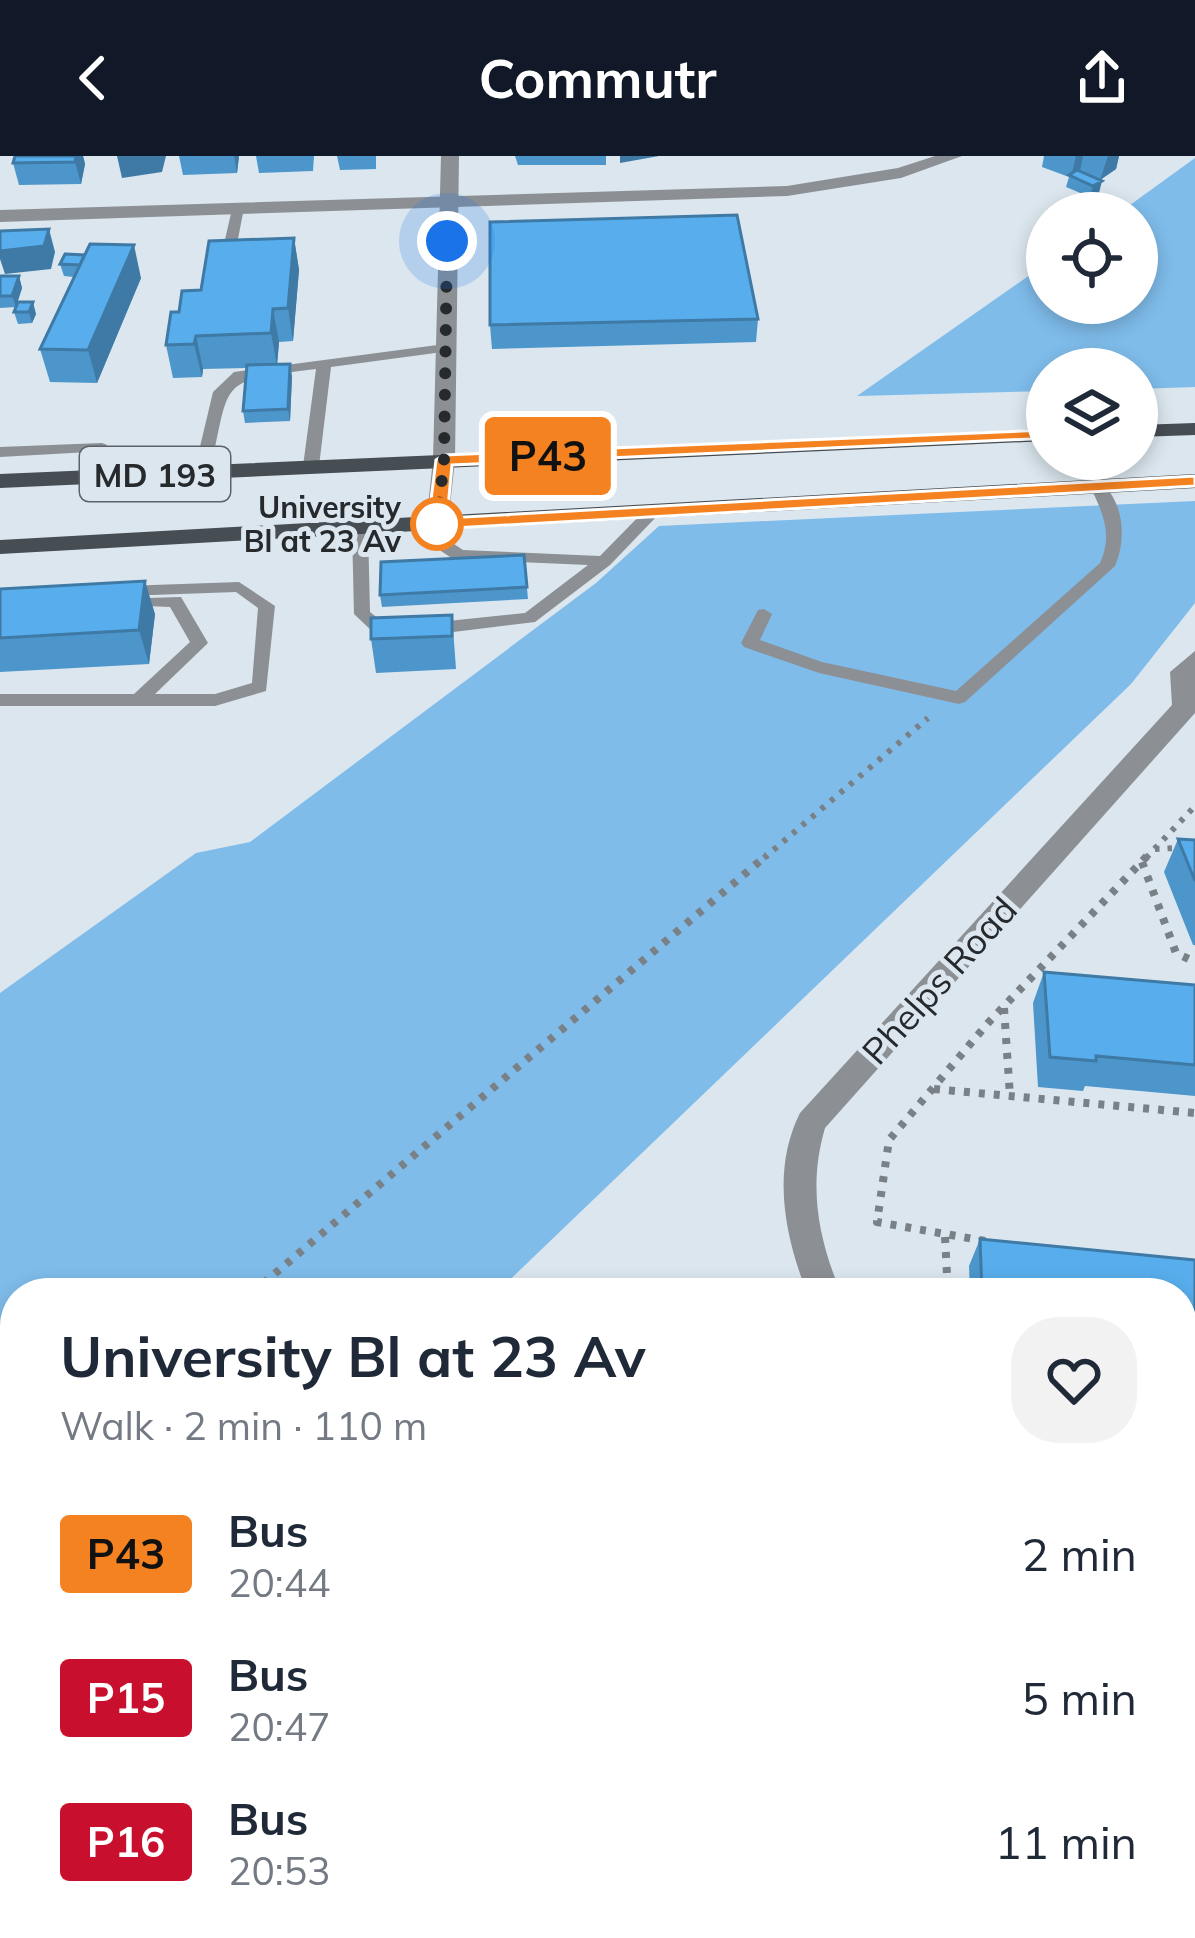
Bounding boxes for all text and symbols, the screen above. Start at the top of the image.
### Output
text: Commutr [478,44,717,112]
icon: back [60,45,126,111]
icon: share [1069,45,1135,111]
map controls [1026,192,1158,480]
button: locate [1026,192,1158,324]
your location [417,211,477,271]
button: layers [1026,348,1158,480]
line badge: P43 [479,417,617,495]
text: P43 [509,429,587,482]
road number: MD 193 [80,447,230,501]
place label: University Bl at 23 Av [244,488,402,560]
marker: University Bl at 23 Av [412,499,462,549]
street label: Phelps Road [852,887,1026,1073]
button: heart [1011,1317,1137,1443]
text: University Bl at 23 Av [60,1320,646,1391]
text: Walk · 2 min · 110 m [60,1401,427,1450]
text: Bus [228,1502,308,1558]
text: 2 min [1022,1526,1137,1582]
text: P43 [87,1527,165,1580]
text: 20:44 [228,1558,331,1607]
text: Bus [228,1646,308,1702]
text: 5 min [1022,1670,1137,1726]
text: P15 [87,1671,165,1724]
text: 20:47 [228,1702,331,1751]
text: Bus [228,1790,308,1846]
text: 11 min [995,1814,1137,1870]
text: P16 [87,1815,165,1868]
text: 20:53 [228,1846,331,1895]

